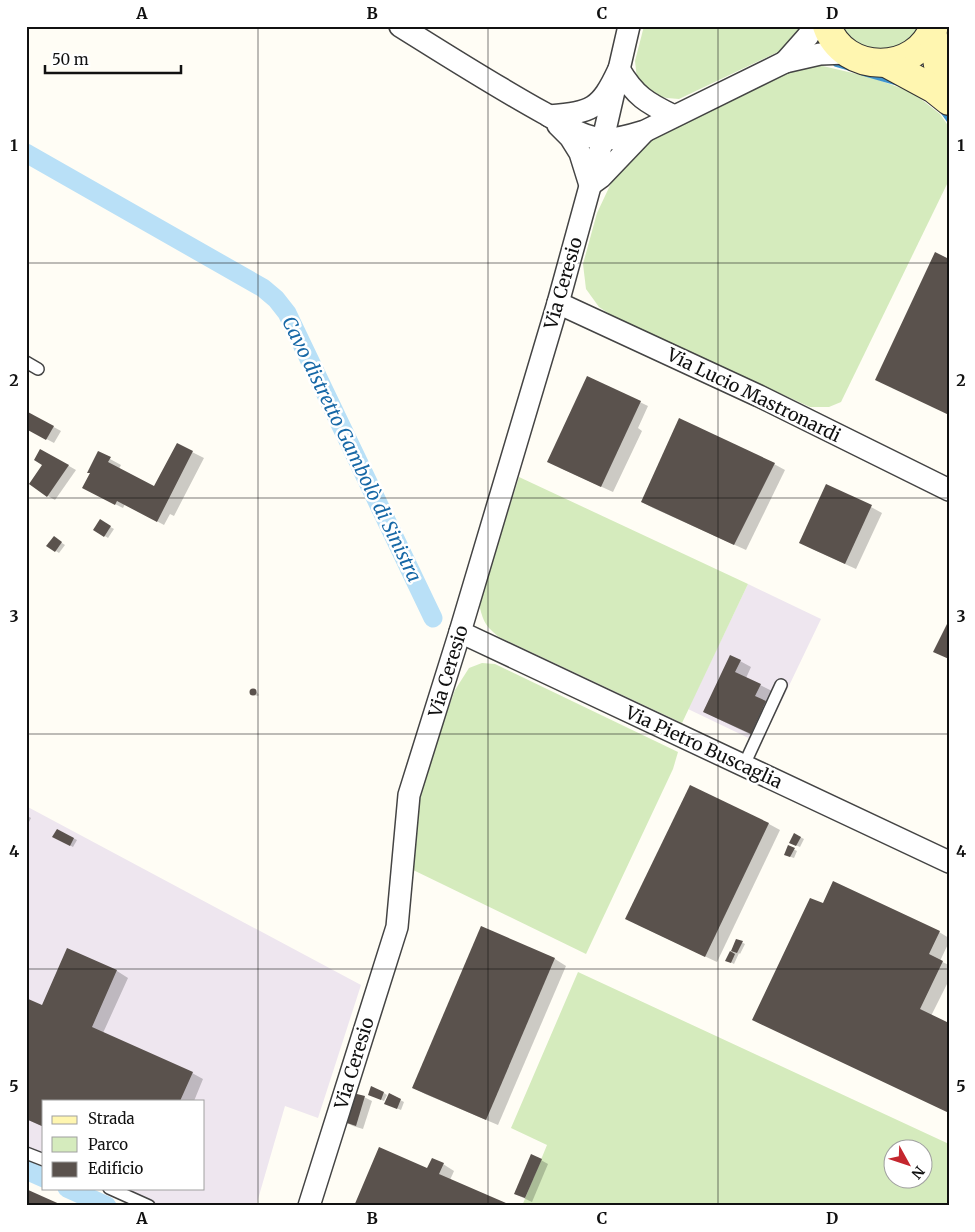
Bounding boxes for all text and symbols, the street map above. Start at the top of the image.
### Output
text: A [135,3,148,23]
text: B [366,3,378,23]
text: C [597,3,607,23]
text: D [826,3,838,23]
scale bar [45,42,181,74]
text: 50 m [52,50,89,69]
text: 1 [10,135,18,155]
text: 1 [957,135,965,155]
street label: Via Ceresio [539,234,587,333]
water label: Cavo distretto Gambolò di Sinistra [277,312,427,586]
street label: Via Lucio Mastronardi [662,342,845,447]
text: 2 [9,370,19,390]
text: 2 [956,370,966,390]
text: 3 [9,606,19,626]
text: 3 [956,606,966,626]
street label: Via Ceresio [423,622,473,721]
street label: Via Pietro Buscaglia [621,700,786,794]
text: 4 [9,841,19,861]
text: 4 [956,841,966,861]
street label: Via Ceresio [329,1014,379,1113]
text: 5 [9,1076,19,1096]
text: 5 [956,1076,966,1096]
legend [42,1100,205,1190]
text: Strada [88,1109,135,1128]
text: Parco [88,1135,128,1154]
north arrow [882,1140,932,1190]
text: Edificio [88,1159,144,1178]
text: N [908,1162,928,1182]
text: A [135,1208,148,1228]
text: B [366,1208,378,1228]
text: C [597,1208,607,1228]
text: D [826,1208,838,1228]

